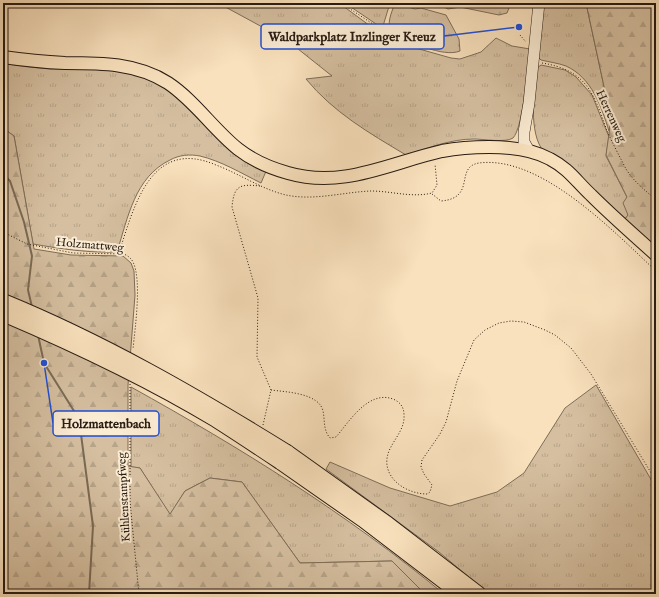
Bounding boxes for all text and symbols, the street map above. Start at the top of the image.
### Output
callout: Waldparkplatz Inzlinger Kreuz [261,24,444,49]
text: Waldparkplatz Inzlinger Kreuz [267,29,436,46]
street label: Herrenweg [592,87,630,145]
street label: Holzmattweg [56,235,125,255]
callout: Holzmattenbach [53,411,159,436]
text: Holzmattenbach [61,416,152,433]
street label: Kühlenstampfweg [114,451,135,542]

